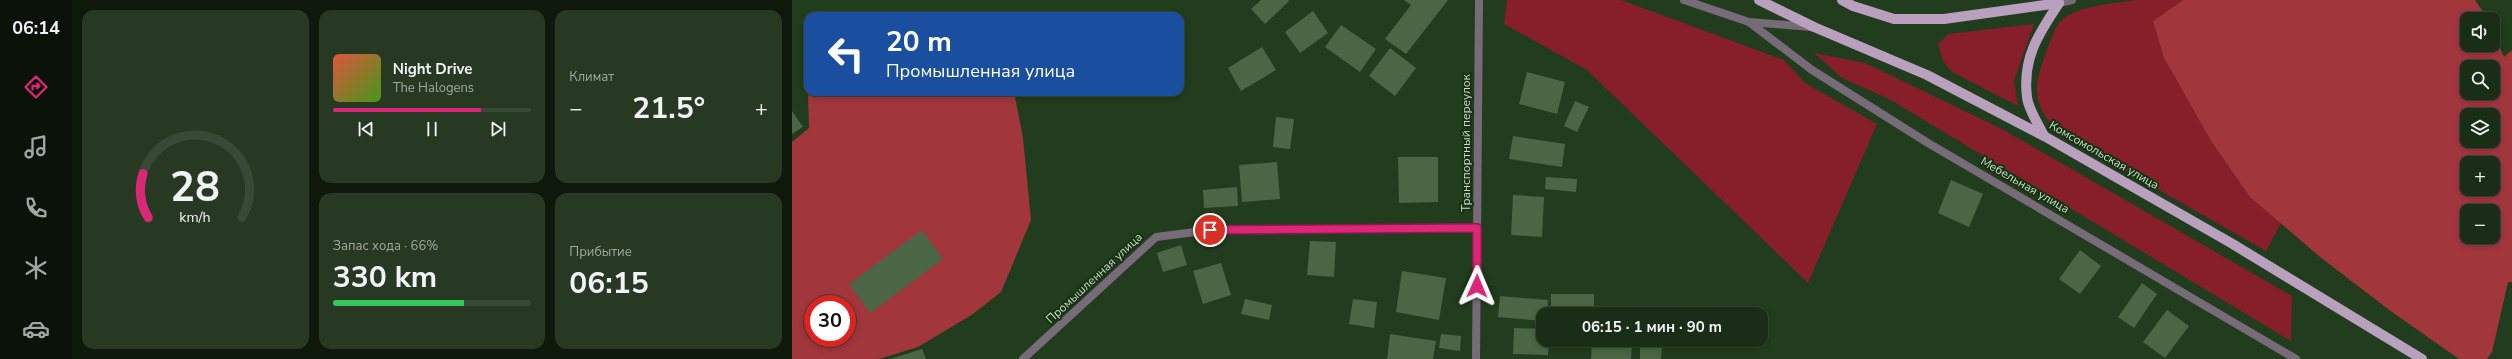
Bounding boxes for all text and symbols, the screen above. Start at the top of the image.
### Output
map controls [2460,12,2500,244]
button: sound [2460,12,2500,52]
text: 06:14 [12,16,60,40]
text: 20 m [886,23,952,61]
icon: left [820,28,872,80]
text: Night Drive [393,59,472,79]
text: Промышленная улица [886,59,1075,83]
button: search [2460,60,2500,100]
text: Климат [569,68,614,86]
icon: directions [22,73,50,101]
street label: Транспортный переулок [1458,73,1474,212]
text: The Halogens [393,79,474,97]
text: 21.5° [632,88,705,129]
text: − [569,94,583,124]
text: + [755,94,768,124]
button: layers [2460,108,2500,148]
street label: Комсомольская улица [2046,117,2162,193]
icon: previous [355,118,377,140]
icon: pause [421,118,443,140]
icon: next [487,118,509,140]
icon: music [22,133,50,161]
street label: Мебельная улица [1978,153,2072,217]
button: + [2460,156,2500,196]
text: 28 [170,158,220,215]
icon: phone [22,194,50,222]
button: − [2460,204,2500,244]
text: km/h [180,207,211,226]
pin [1193,213,1227,247]
icon: arrive [1199,219,1221,241]
street label: Промышленная улица [1042,229,1146,327]
text: Запас хода · 66% [333,237,438,255]
text: Прибытие [569,243,632,261]
icon: climate [22,254,50,282]
text: 330 km [333,257,437,298]
text: 06:15 [569,263,649,304]
position arrow [1456,265,1498,307]
speed limit sign: 30 [804,295,856,347]
icon: car [22,315,50,343]
text: 06:15 · 1 мин · 90 m [1582,317,1722,337]

